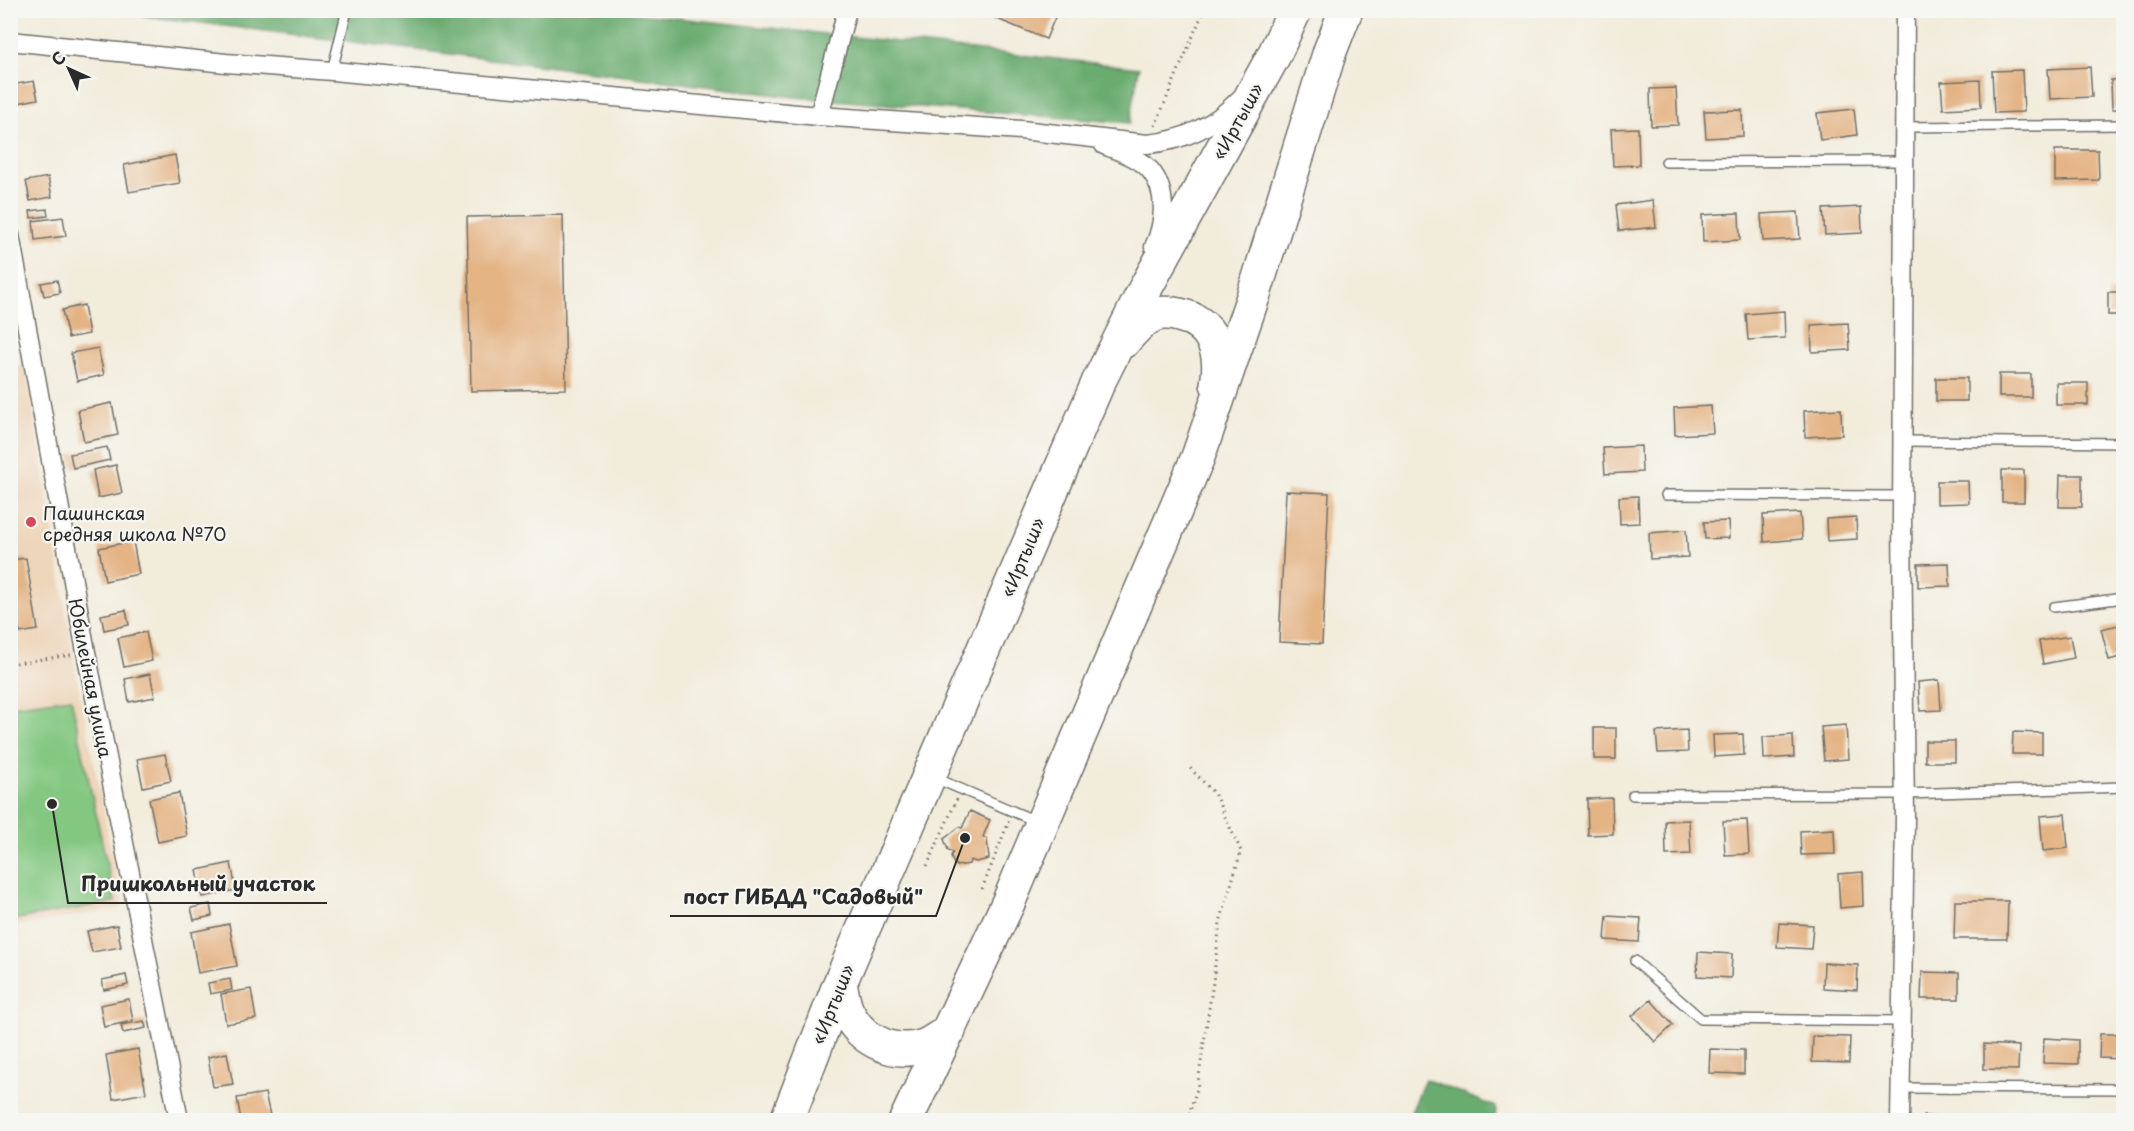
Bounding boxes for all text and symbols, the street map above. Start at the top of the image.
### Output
north arrow [39,39,99,99]
text: С [45,45,70,70]
street label: «Иртыш» [1205,78,1269,164]
place label: Пашинская средняя школа №70 [43,499,227,547]
street label: «Иртыш» [993,513,1051,601]
marker: Пашинская средняя школа №70 [24,515,38,529]
street label: Юбилейная улица [62,596,120,761]
callout: Пришкольный участок [68,865,327,903]
text: Пришкольный участок [81,868,315,898]
callout: пост ГИБДД "Садовый" [670,878,936,916]
text: пост ГИБДД "Садовый" [683,881,923,911]
street label: «Иртыш» [804,960,860,1048]

